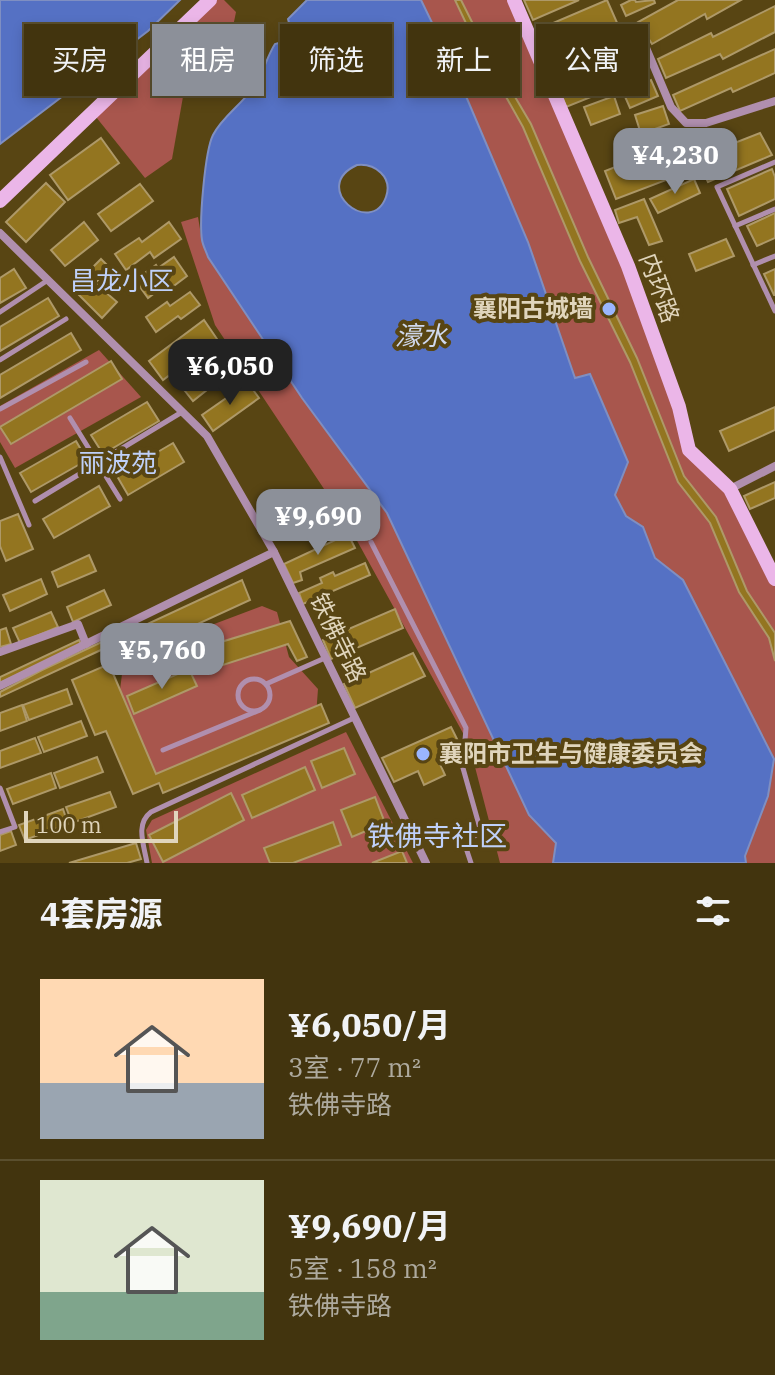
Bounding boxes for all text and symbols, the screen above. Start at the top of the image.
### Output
chip: 买房 [24,24,136,96]
chip: 租房 [152,24,264,96]
chip: 筛选 [280,24,392,96]
chip: 新上 [408,24,520,96]
chip: 公寓 [536,24,648,96]
pin: ¥4,230 [610,128,740,196]
text: ¥4,230 [631,137,719,171]
street label: 内环路 [633,248,687,327]
district label: 昌龙小区 [70,263,174,297]
place label: 襄阳古城墙 [473,292,593,324]
marker: 襄阳古城墙 [600,300,618,318]
water label: 濠水 [395,318,448,352]
pin: ¥6,050 [165,339,295,407]
text: ¥6,050 [186,348,274,382]
district label: 丽波苑 [79,445,157,479]
pin: ¥9,690 [253,489,383,557]
text: ¥9,690 [274,498,362,532]
street label: 铁佛寺路 [303,587,374,688]
pin: ¥5,760 [97,623,227,691]
text: ¥5,760 [118,632,206,666]
place label: 襄阳市卫生与健康委员会 [439,737,703,769]
marker: 襄阳市卫生与健康委员会 [414,745,432,763]
scale bar [24,807,178,843]
text: 100 m [36,810,102,839]
district label: 铁佛寺社区 [367,817,507,854]
icon: filters [691,889,735,933]
text: 4套房源 [40,891,162,935]
text: ¥6,050/月 [288,1002,451,1046]
icon: home [104,1011,200,1107]
text: 3室 · 77 m² [288,1050,421,1084]
text: 铁佛寺路 [288,1087,392,1121]
text: ¥9,690/月 [288,1203,451,1247]
icon: home [104,1212,200,1308]
text: 5室 · 158 m² [288,1251,437,1285]
text: 铁佛寺路 [288,1288,392,1322]

